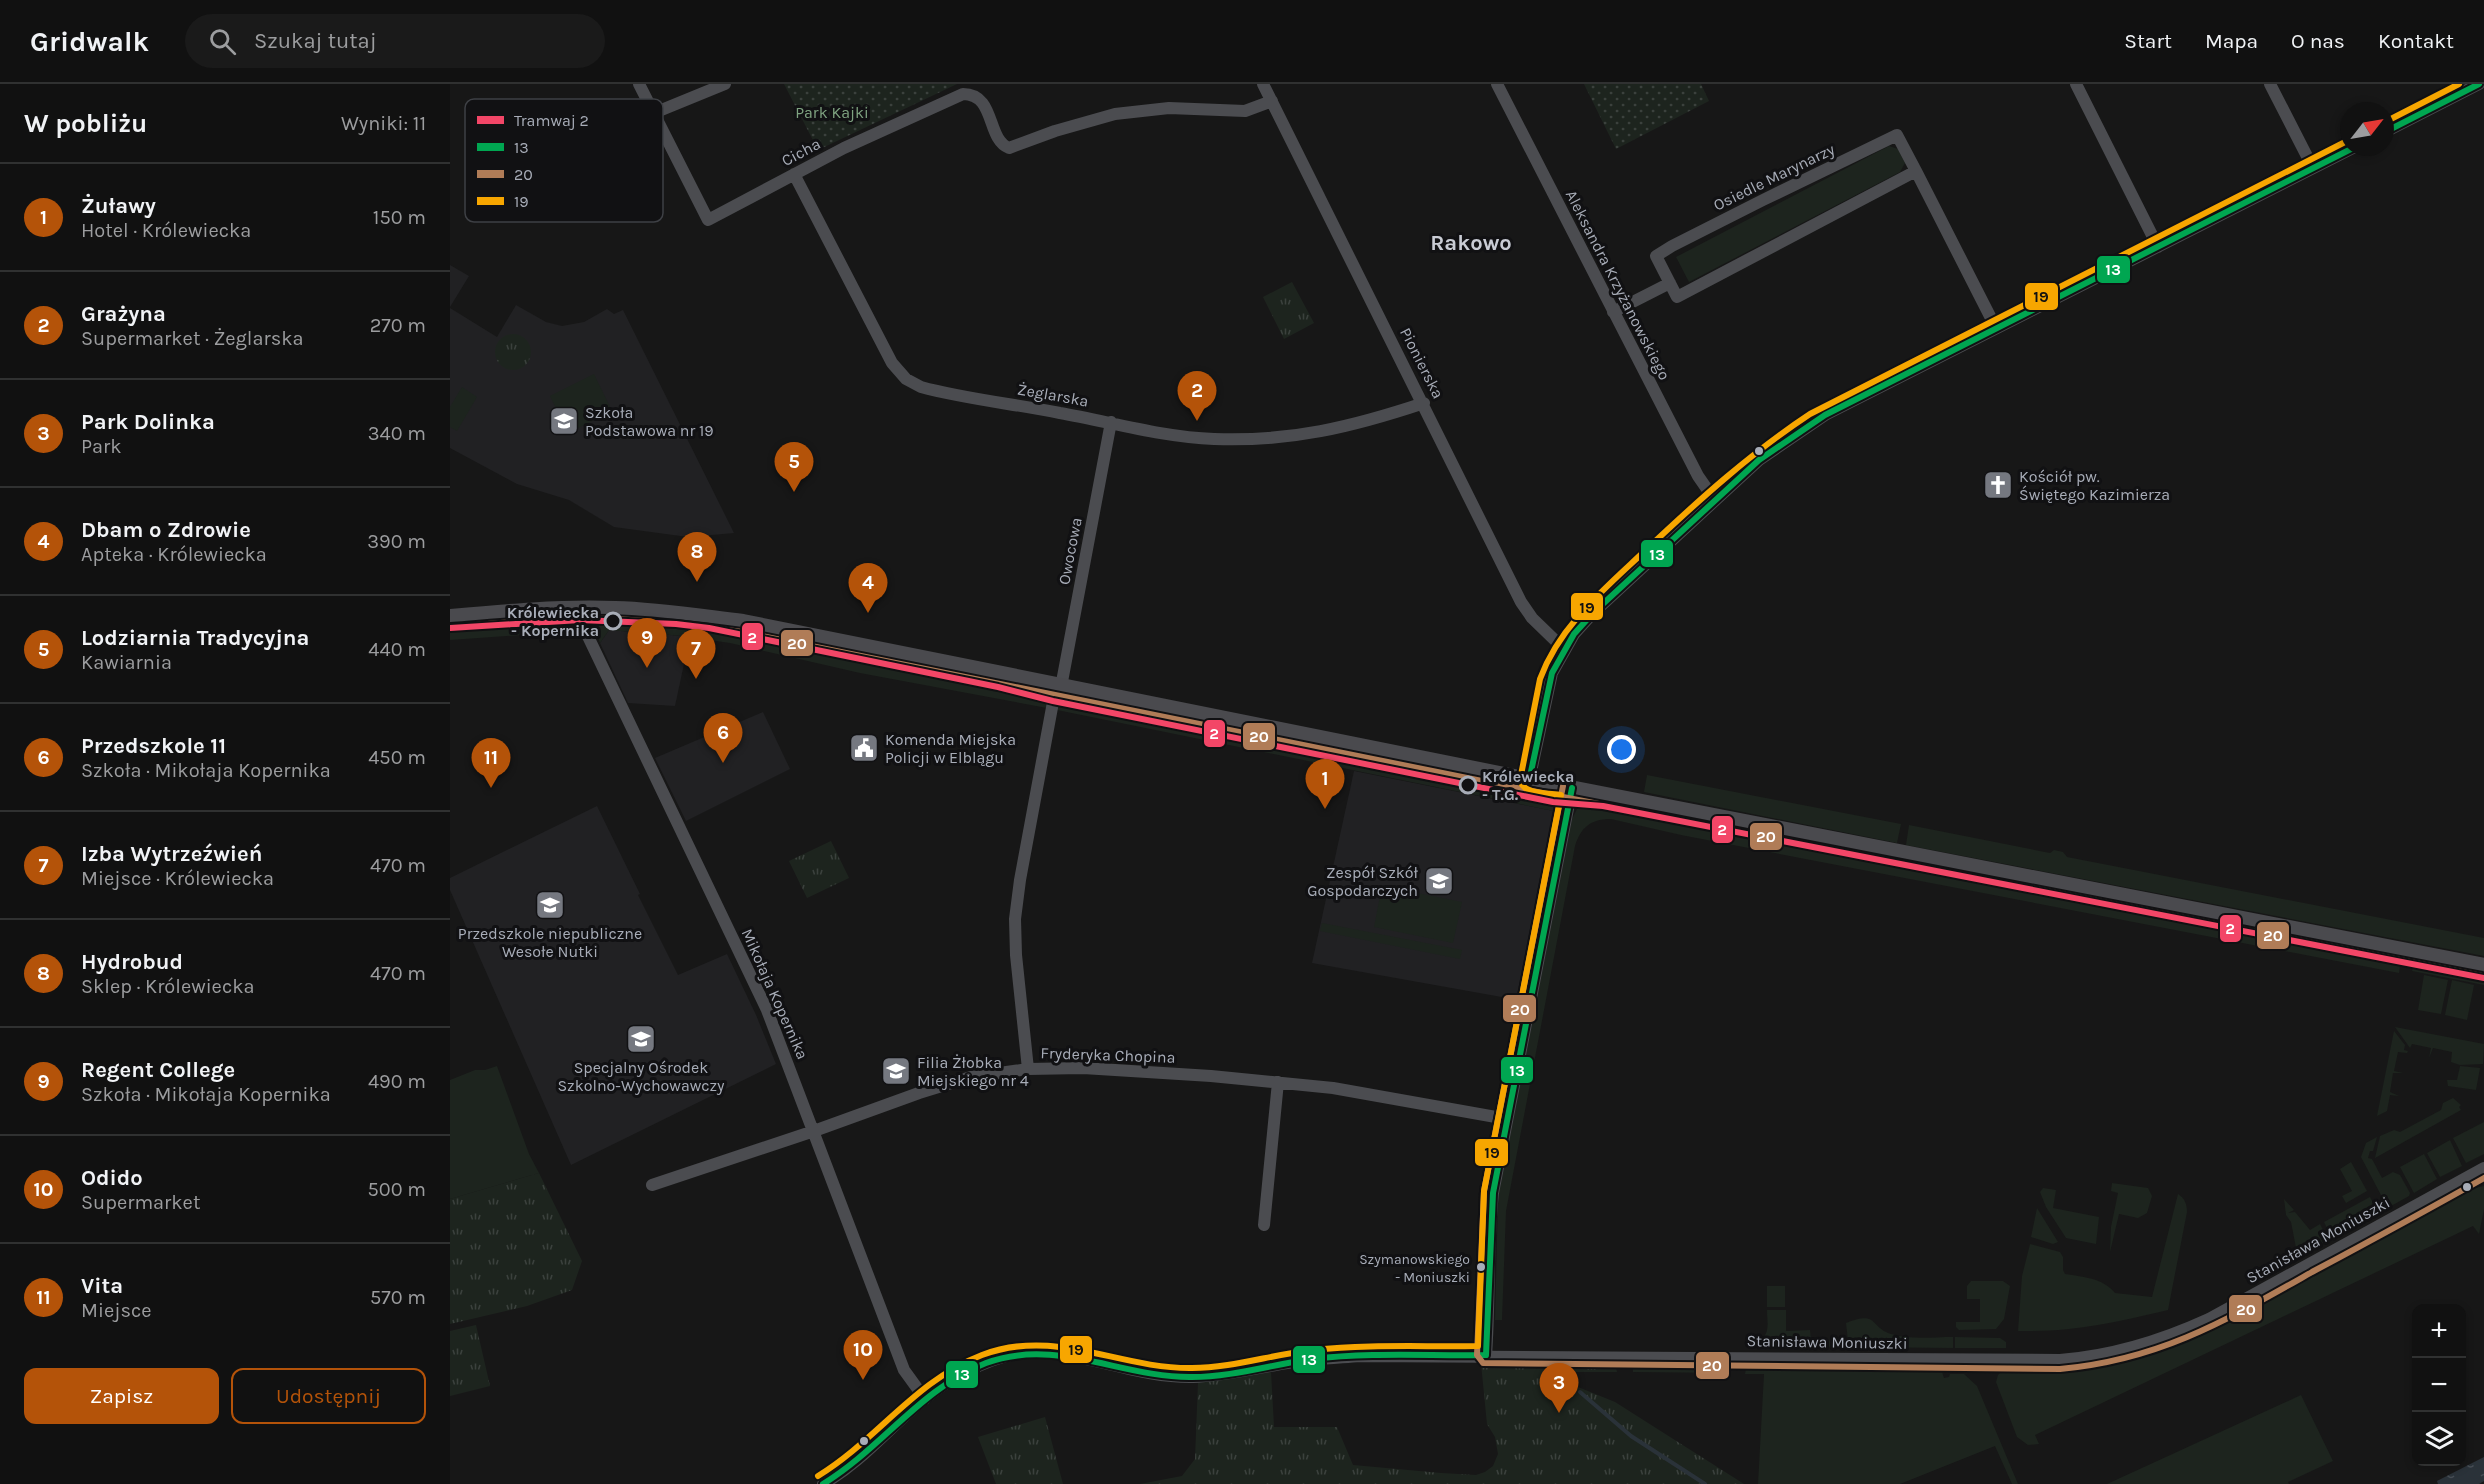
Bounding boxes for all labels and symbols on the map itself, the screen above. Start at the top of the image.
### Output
legend [465,99,663,222]
north arrow [2340,102,2394,156]
park label: Park Kajki [795,103,869,122]
text: Tramwaj 2 [514,111,589,130]
street label: Cicha [778,134,824,170]
text: 13 [514,138,529,157]
street label: Osiedle Marynarzy [1710,139,1838,215]
text: 20 [514,165,533,184]
street label: Aleksandra Krzyżanowskiego [1562,187,1674,383]
text: 19 [514,192,529,211]
district label: Rakowo [1430,230,1512,256]
line badge: 13 [2096,255,2131,284]
text: 13 [2105,260,2121,279]
line badge: 19 [2024,282,2059,311]
text: 19 [2033,287,2049,306]
street label: Pionierska [1396,324,1448,402]
pin: 2 [1178,372,1216,421]
street label: Żeglarska [1016,379,1090,411]
place label: Szkoła Podstawowa nr 19 [585,403,714,440]
school or university icon: Szkoła Podstawowa nr 19 [548,405,580,437]
pin: 5 [774,442,814,492]
unlabelled marker [1753,445,1765,457]
place label: Kościół pw. Świętego Kazimierza [2019,467,2170,504]
church icon: Kościół pw. Świętego Kazimierza [1982,469,2014,501]
street label: Owocowa [1054,516,1086,586]
pin: 8 [678,532,716,582]
line badge: 13 [1640,539,1674,568]
text: 13 [1649,545,1665,564]
pin: 4 [848,564,888,613]
line badge: 19 [1570,592,1604,621]
text: 19 [1579,598,1595,617]
place label: Królewiecka - Kopernika [507,603,599,640]
marker: Królewiecka - Kopernika [604,612,622,630]
pin: 9 [628,618,666,668]
line badge: 2 [741,622,764,651]
text: 2 [747,628,757,647]
line badge: 20 [780,629,814,657]
pin: 7 [676,630,716,679]
text: 20 [787,634,807,653]
pin: 6 [704,714,742,763]
line badge: 2 [1203,719,1226,748]
line badge: 20 [1242,722,1276,751]
text: 2 [1209,724,1219,743]
text: 20 [1249,727,1269,746]
place label: Komenda Miejska Policji w Elblągu [885,730,1016,767]
public building icon: Komenda Miejska Policji w Elblągu [848,732,880,764]
your location [1607,735,1636,764]
pin: 11 [472,738,510,788]
pin: 1 [1306,760,1344,809]
place label: Królewiecka - T.G. [1482,767,1574,804]
marker: Królewiecka - T.G. [1459,776,1477,794]
line badge: 2 [1711,815,1734,844]
text: 2 [1717,820,1727,839]
line badge: 20 [1749,822,1783,851]
text: 20 [1756,827,1776,846]
place label: Zespół Szkół Gospodarczych [1307,863,1419,900]
school or university icon: Zespół Szkół Gospodarczych [1423,865,1455,897]
school or university icon: Przedszkole niepubliczne Wesołe Nutki [534,889,566,921]
line badge: 2 [2219,914,2242,943]
text: 2 [2225,919,2235,938]
line badge: 20 [2256,921,2290,950]
place label: Przedszkole niepubliczne Wesołe Nutki [458,924,642,961]
street label: Mikołaja Kopernika [738,926,812,1062]
text: 20 [2263,926,2283,945]
line badge: 20 [1502,994,1537,1023]
text: 20 [1510,1000,1530,1019]
school or university icon: Specjalny Ośrodek Szkolno-Wychowawczy [625,1023,657,1055]
street label: Fryderyka Chopina [1040,1043,1176,1067]
place label: Filia Żłobka Miejskiego nr 4 [917,1053,1029,1090]
school or university icon: Filia Żłobka Miejskiego nr 4 [880,1055,912,1087]
line badge: 13 [1500,1056,1534,1084]
place label: Specjalny Ośrodek Szkolno-Wychowawczy [557,1058,725,1095]
text: 13 [1509,1061,1525,1080]
line badge: 19 [1474,1138,1509,1167]
text: 19 [1484,1143,1500,1162]
unlabelled marker [2461,1181,2473,1193]
street label: Stanisława Moniuszki [2243,1193,2393,1287]
place label: Szymanowskiego - Moniuszki [1359,1251,1470,1286]
marker: Szymanowskiego - Moniuszki [1475,1261,1487,1273]
line badge: 20 [2228,1294,2263,1323]
text: 20 [2236,1300,2256,1319]
pin: 10 [844,1330,882,1380]
street label: Stanisława Moniuszki [1746,1331,1908,1353]
line badge: 19 [1059,1335,1093,1364]
text: 19 [1068,1340,1084,1359]
line badge: 13 [1292,1345,1326,1374]
text: 13 [1301,1350,1317,1369]
line badge: 20 [1695,1351,1730,1380]
text: 20 [1702,1356,1722,1375]
line badge: 13 [945,1360,979,1389]
pin: 3 [1540,1364,1578,1413]
text: 13 [954,1365,970,1384]
unlabelled marker [858,1435,870,1447]

